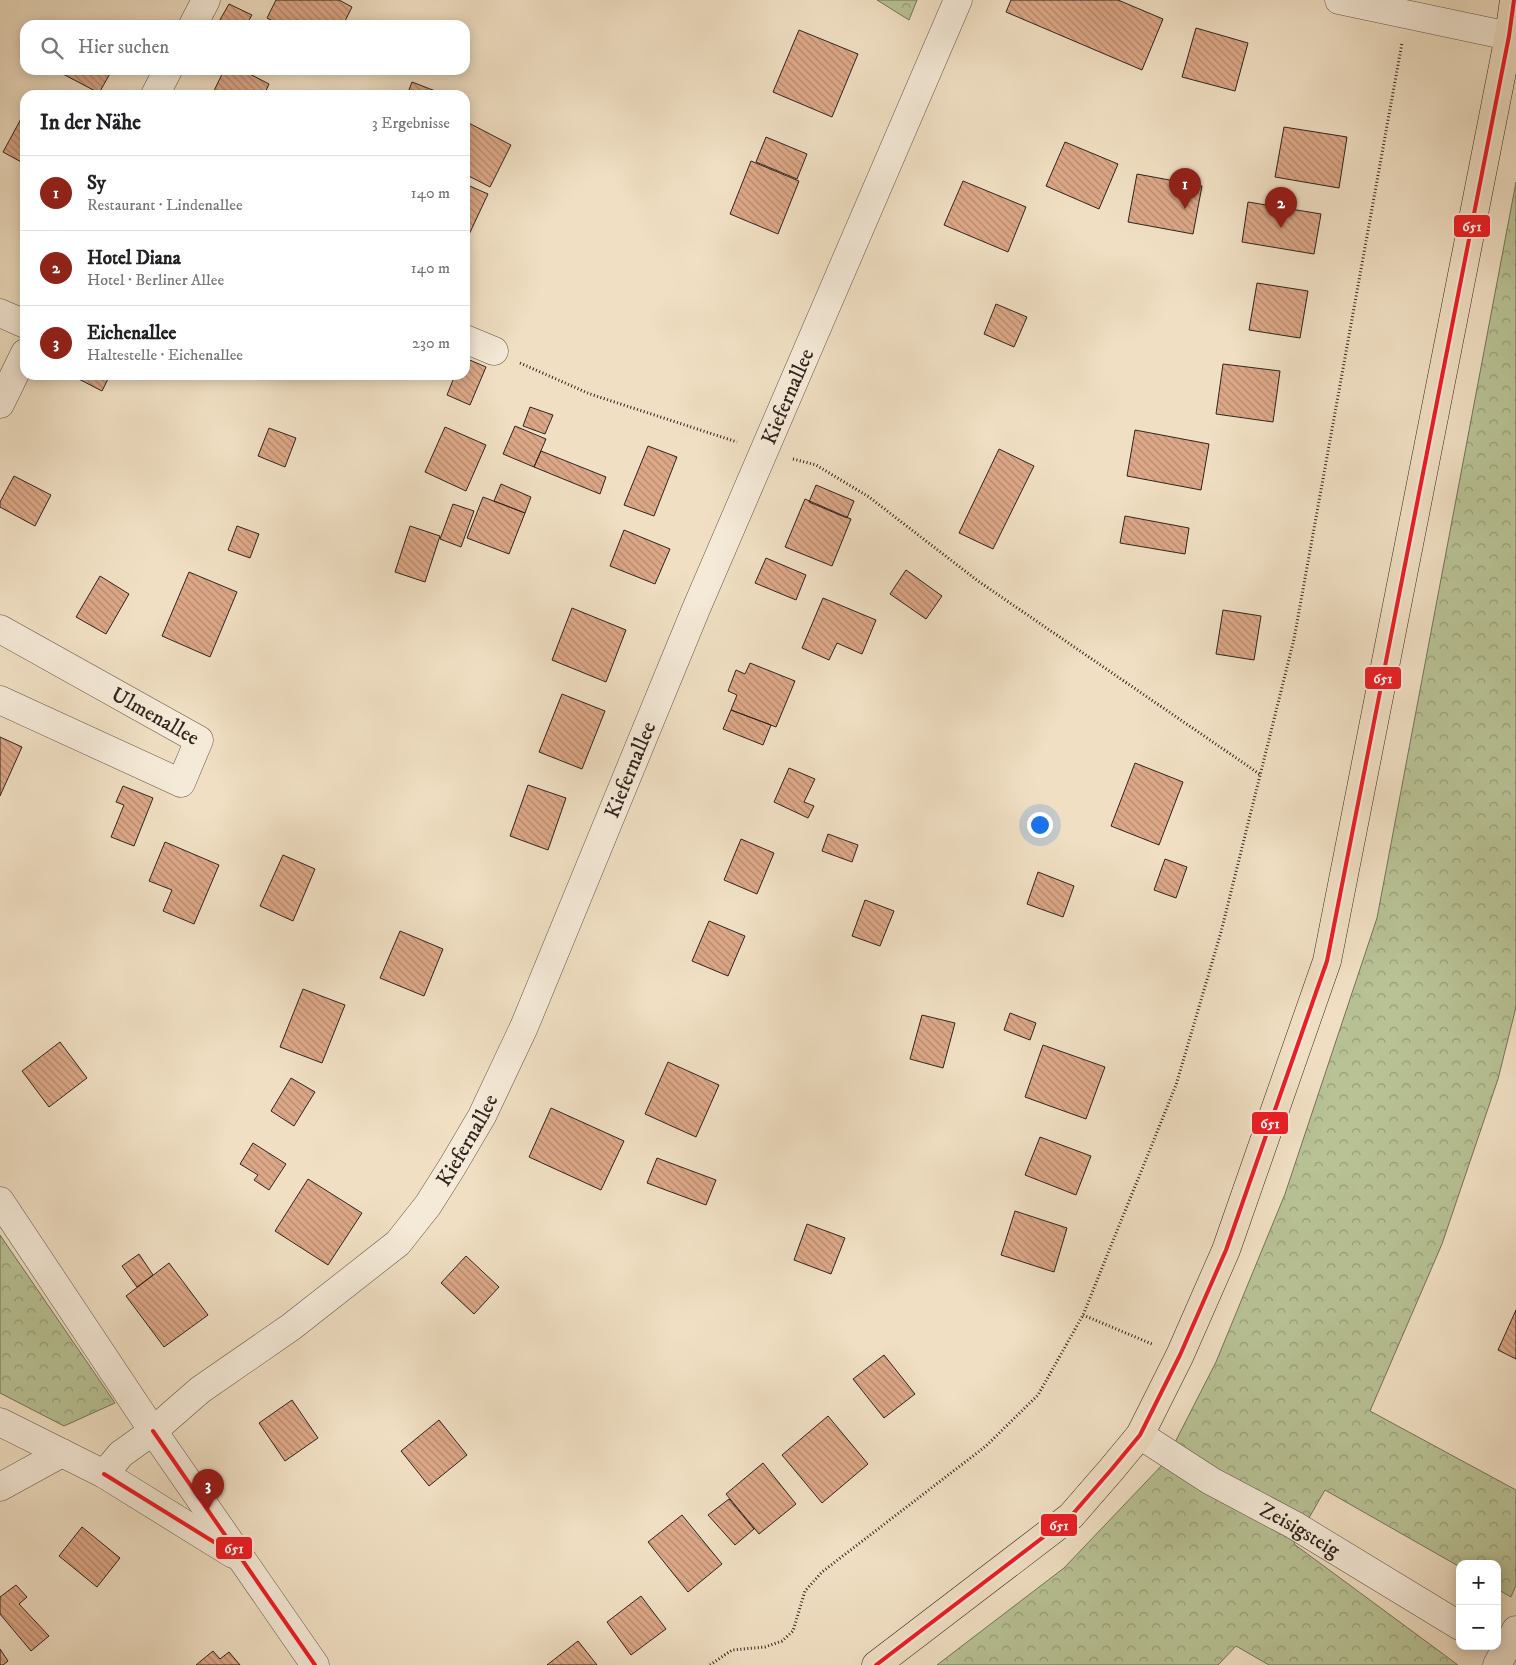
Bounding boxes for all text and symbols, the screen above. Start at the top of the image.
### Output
search box [20,20,470,75]
icon: search [38,34,66,62]
text: Hier suchen [78,36,169,59]
text: In der Nähe [40,110,141,136]
text: 3 Ergebnisse [372,113,450,133]
pin: 1 [1169,168,1201,209]
text: Sy [87,172,106,195]
text: 1 [53,183,59,203]
text: 140 m [411,183,450,203]
pin: 2 [1265,187,1297,228]
text: Restaurant · Lindenallee [87,195,243,215]
line badge: 651 [1453,214,1491,238]
text: 651 [1462,218,1482,236]
text: Hotel Diana [87,247,181,270]
text: 2 [52,258,60,278]
text: 140 m [411,258,450,278]
text: Hotel · Berliner Allee [87,270,224,290]
text: Eichenallee [87,322,176,345]
text: 3 [53,333,59,353]
text: 230 m [412,333,450,353]
text: Haltestelle · Eichenallee [87,345,243,365]
street label: Kiefernallee [756,345,821,449]
line badge: 651 [1364,666,1402,690]
text: 651 [1373,670,1393,688]
street label: Ulmenallee [106,682,204,752]
street label: Kiefernallee [599,718,662,822]
your location [1027,812,1053,838]
street label: Kiefernallee [431,1090,504,1191]
line badge: 651 [1251,1111,1289,1135]
text: 651 [1260,1115,1280,1133]
pin: 3 [192,1469,224,1510]
street label: Zeisigsteig [1255,1497,1345,1564]
line badge: 651 [1040,1513,1078,1537]
text: 651 [1049,1517,1069,1535]
line badge: 651 [215,1536,253,1560]
text: 651 [224,1540,244,1558]
map controls [1456,1560,1501,1650]
button: + [1456,1560,1501,1605]
button: − [1456,1605,1501,1650]

